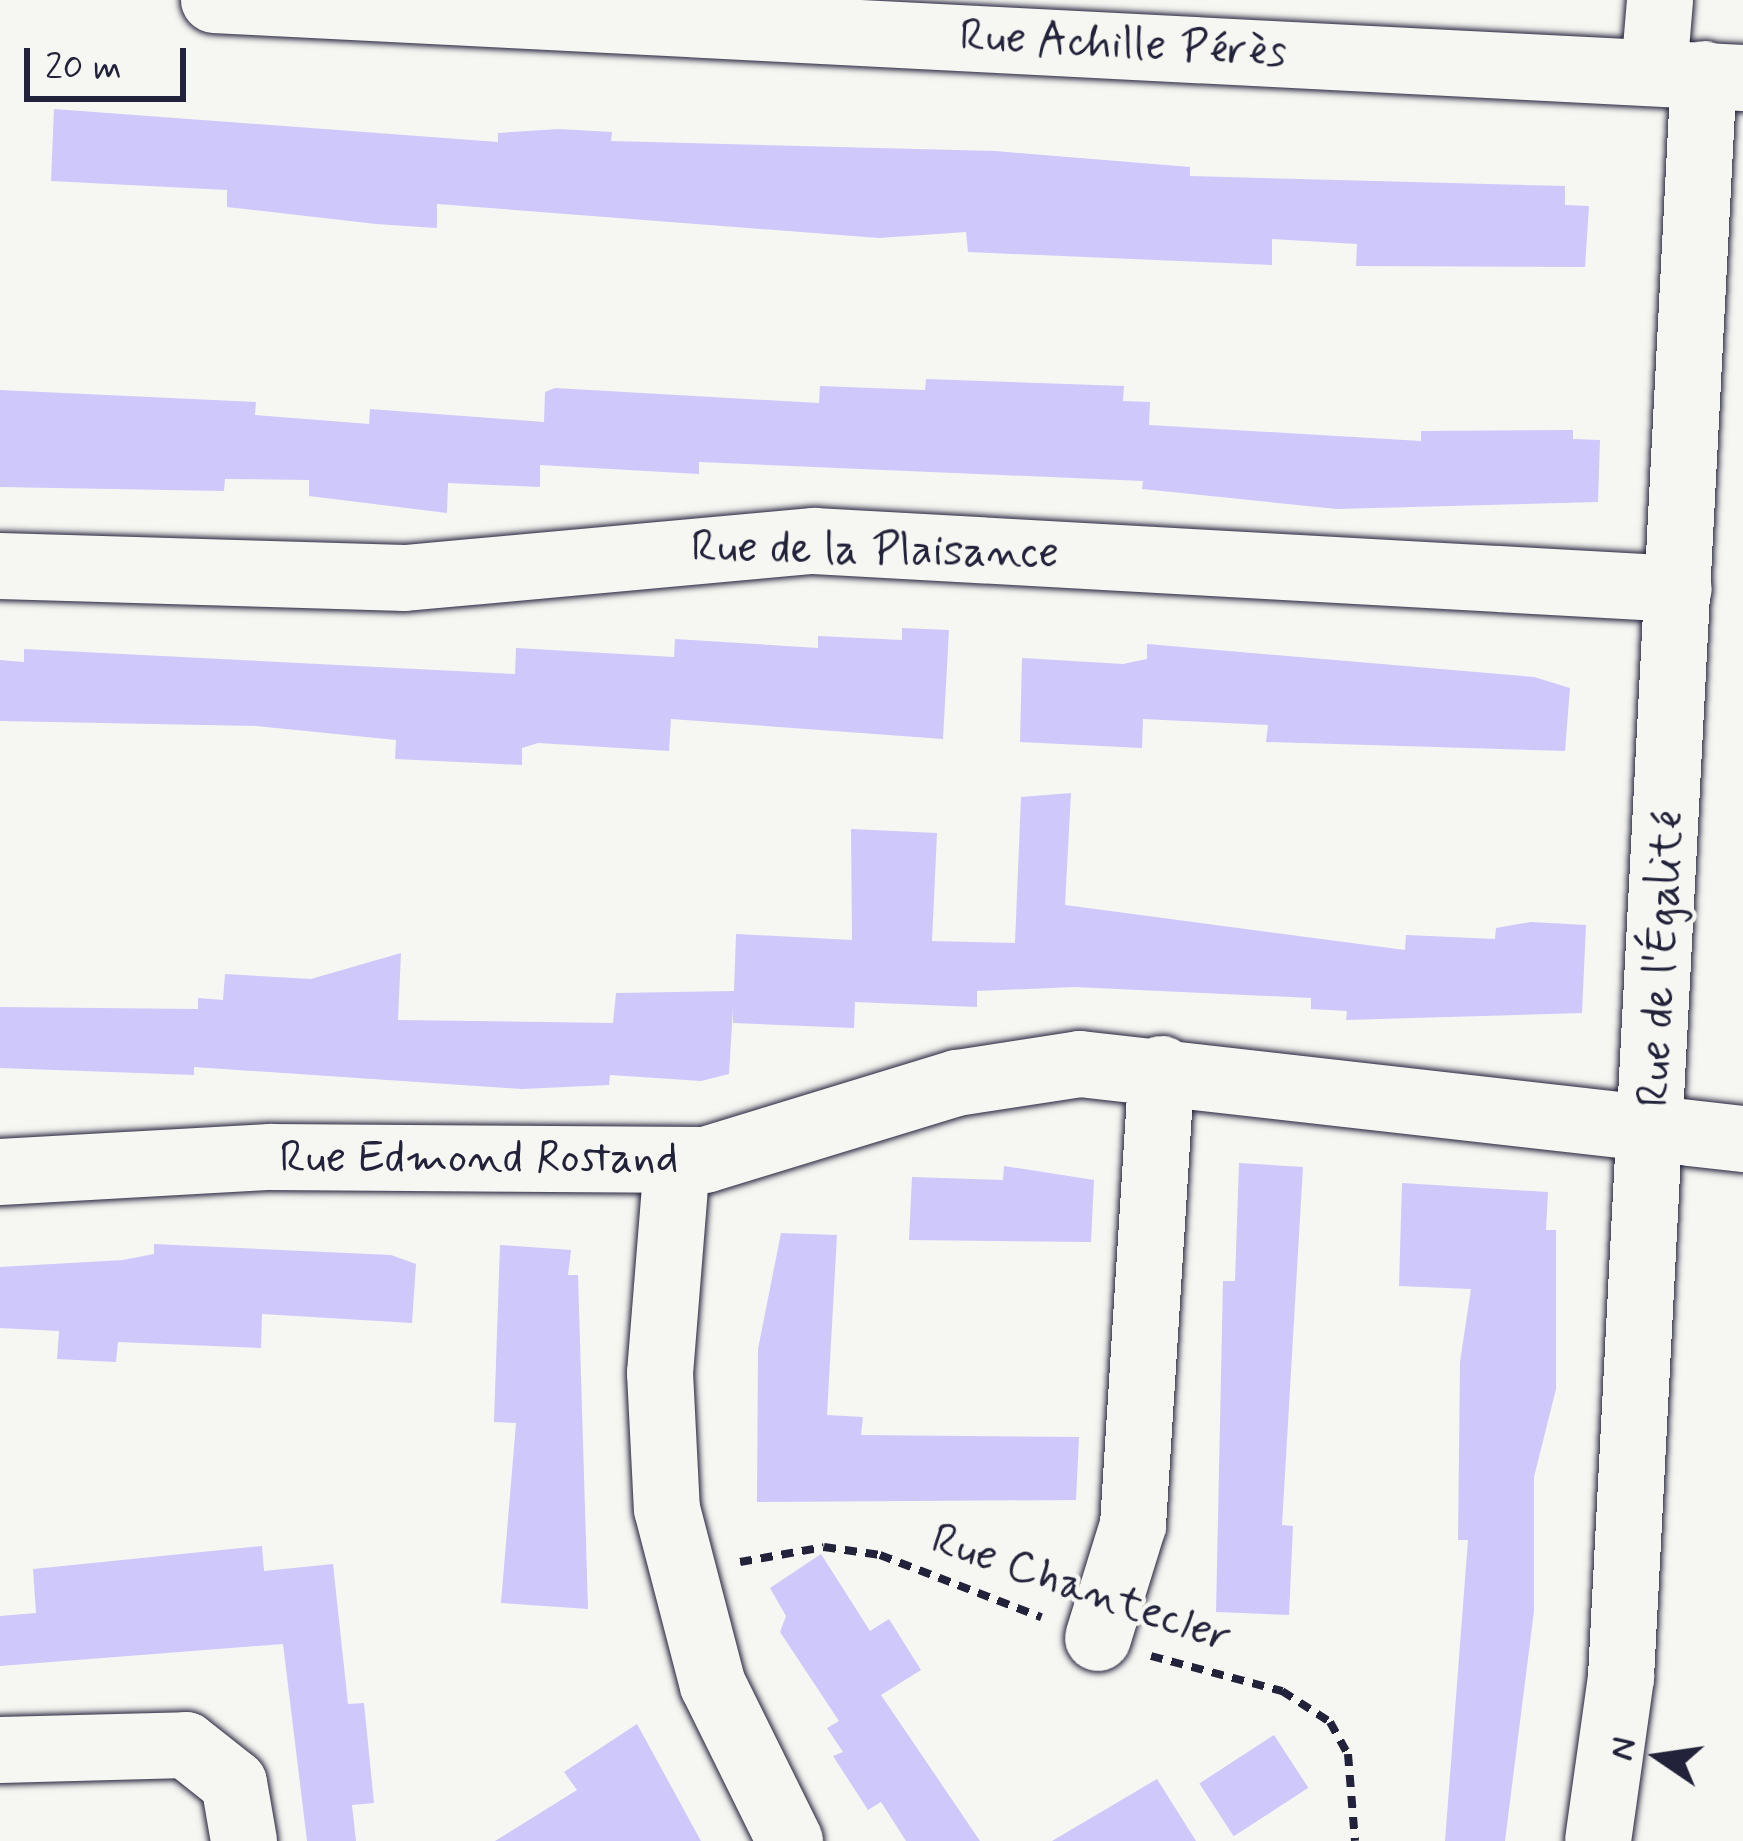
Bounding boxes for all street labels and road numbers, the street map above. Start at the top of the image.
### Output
street label: Rue Achille Pérès [959,10,1287,80]
street label: Rue de la Plaisance [694,521,1056,581]
street label: Rue de l'Égalité [1627,809,1697,1109]
street label: Rue Edmond Rostand [279,1132,679,1186]
street label: Rue Chantecler [927,1513,1235,1665]

